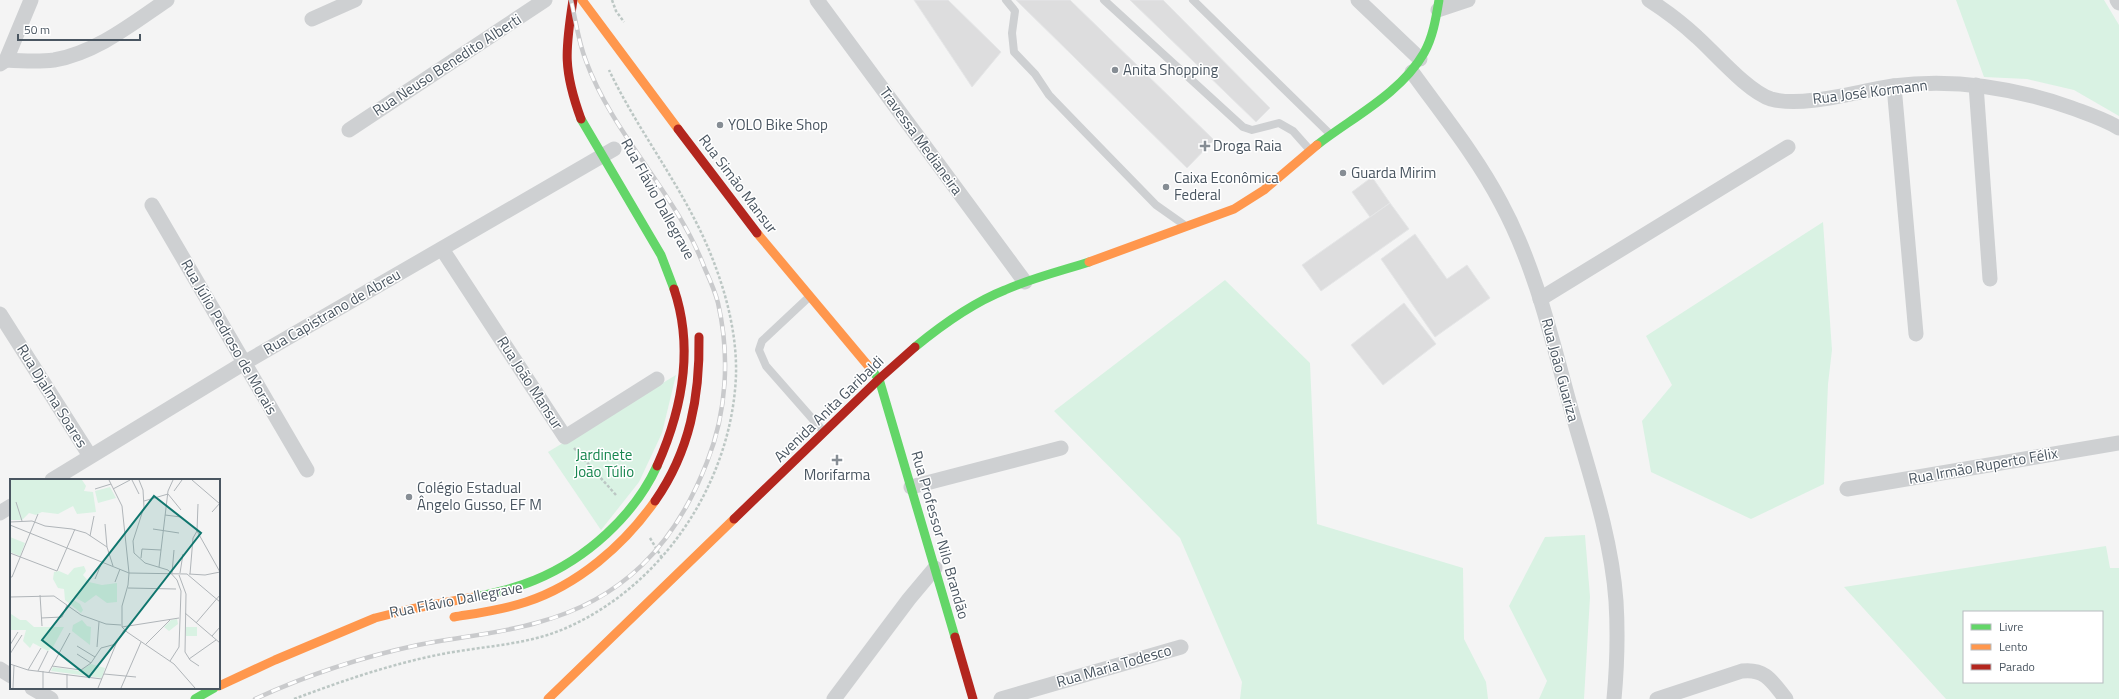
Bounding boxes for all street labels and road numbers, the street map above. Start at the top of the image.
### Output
street label: Rua Neuso Benedito Alberti [368,8,526,121]
street label: Rua José Kormann [1811,73,1929,110]
street label: Travessa Medianeira [874,82,969,200]
street label: Rua Simão Mansur [693,129,783,238]
street label: Rua Flávio Dallegrave [616,134,701,263]
street label: Rua Júlio Pedroso de Morais [175,255,283,419]
street label: Rua Capistrano de Abreu [259,263,405,360]
street label: Rua João Guariza [1536,315,1585,425]
street label: Rua João Mansur [492,332,569,434]
street label: Rua Djalma Soares [11,339,94,452]
street label: Avenida Anita Garibaldi [768,350,889,467]
street label: Rua Irmão Ruperto Félix [1906,441,2060,490]
street label: Rua Professor Nilo Brandão [905,448,976,622]
street label: Rua Flávio Dallegrave [387,575,524,624]
street label: Rua Maria Todesco [1054,638,1174,693]

